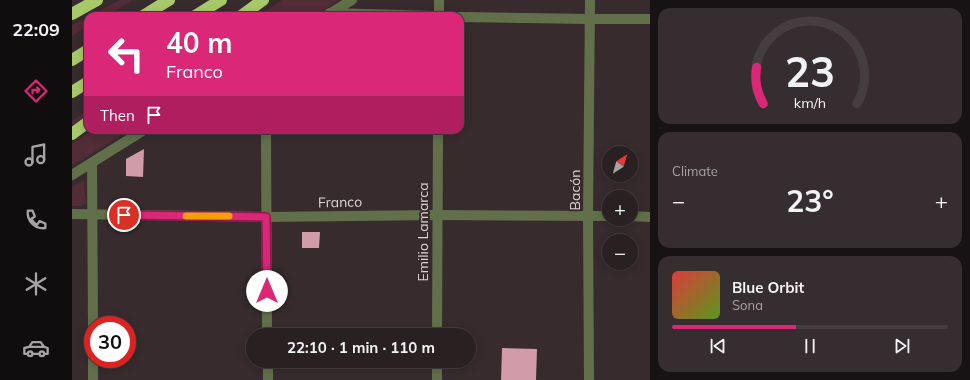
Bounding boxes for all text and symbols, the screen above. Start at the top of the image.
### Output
text: 22:09 [12,18,60,41]
text: 40 m [166,25,232,60]
icon: left [100,28,152,80]
text: 23 [785,45,835,97]
text: Franco [166,60,223,83]
icon: directions [22,77,50,105]
text: km/h [794,94,826,112]
icon: arrive [143,104,165,126]
text: Then [100,106,135,125]
icon: music [22,141,50,169]
north arrow [602,146,638,182]
map controls [602,146,638,270]
text: Climate [672,163,718,179]
street label: Bacón [566,170,584,210]
street label: Emilio Lamarca [414,182,432,282]
text: 23° [786,182,834,220]
text: − [672,187,685,215]
text: + [935,187,948,215]
button: + [602,190,638,226]
street label: Franco [318,193,362,211]
pin [107,198,141,232]
icon: arrive [113,204,135,226]
icon: phone [22,206,50,234]
button: − [602,234,638,270]
icon: climate [22,270,50,298]
position arrow [246,270,288,312]
text: Blue Orbit [732,278,804,297]
text: Sona [732,297,763,313]
speed limit sign: 30 [84,316,136,368]
icon: car [22,334,50,362]
icon: previous [707,335,729,357]
icon: pause [799,335,821,357]
icon: next [891,335,913,357]
text: 22:10 · 1 min · 110 m [287,338,435,357]

